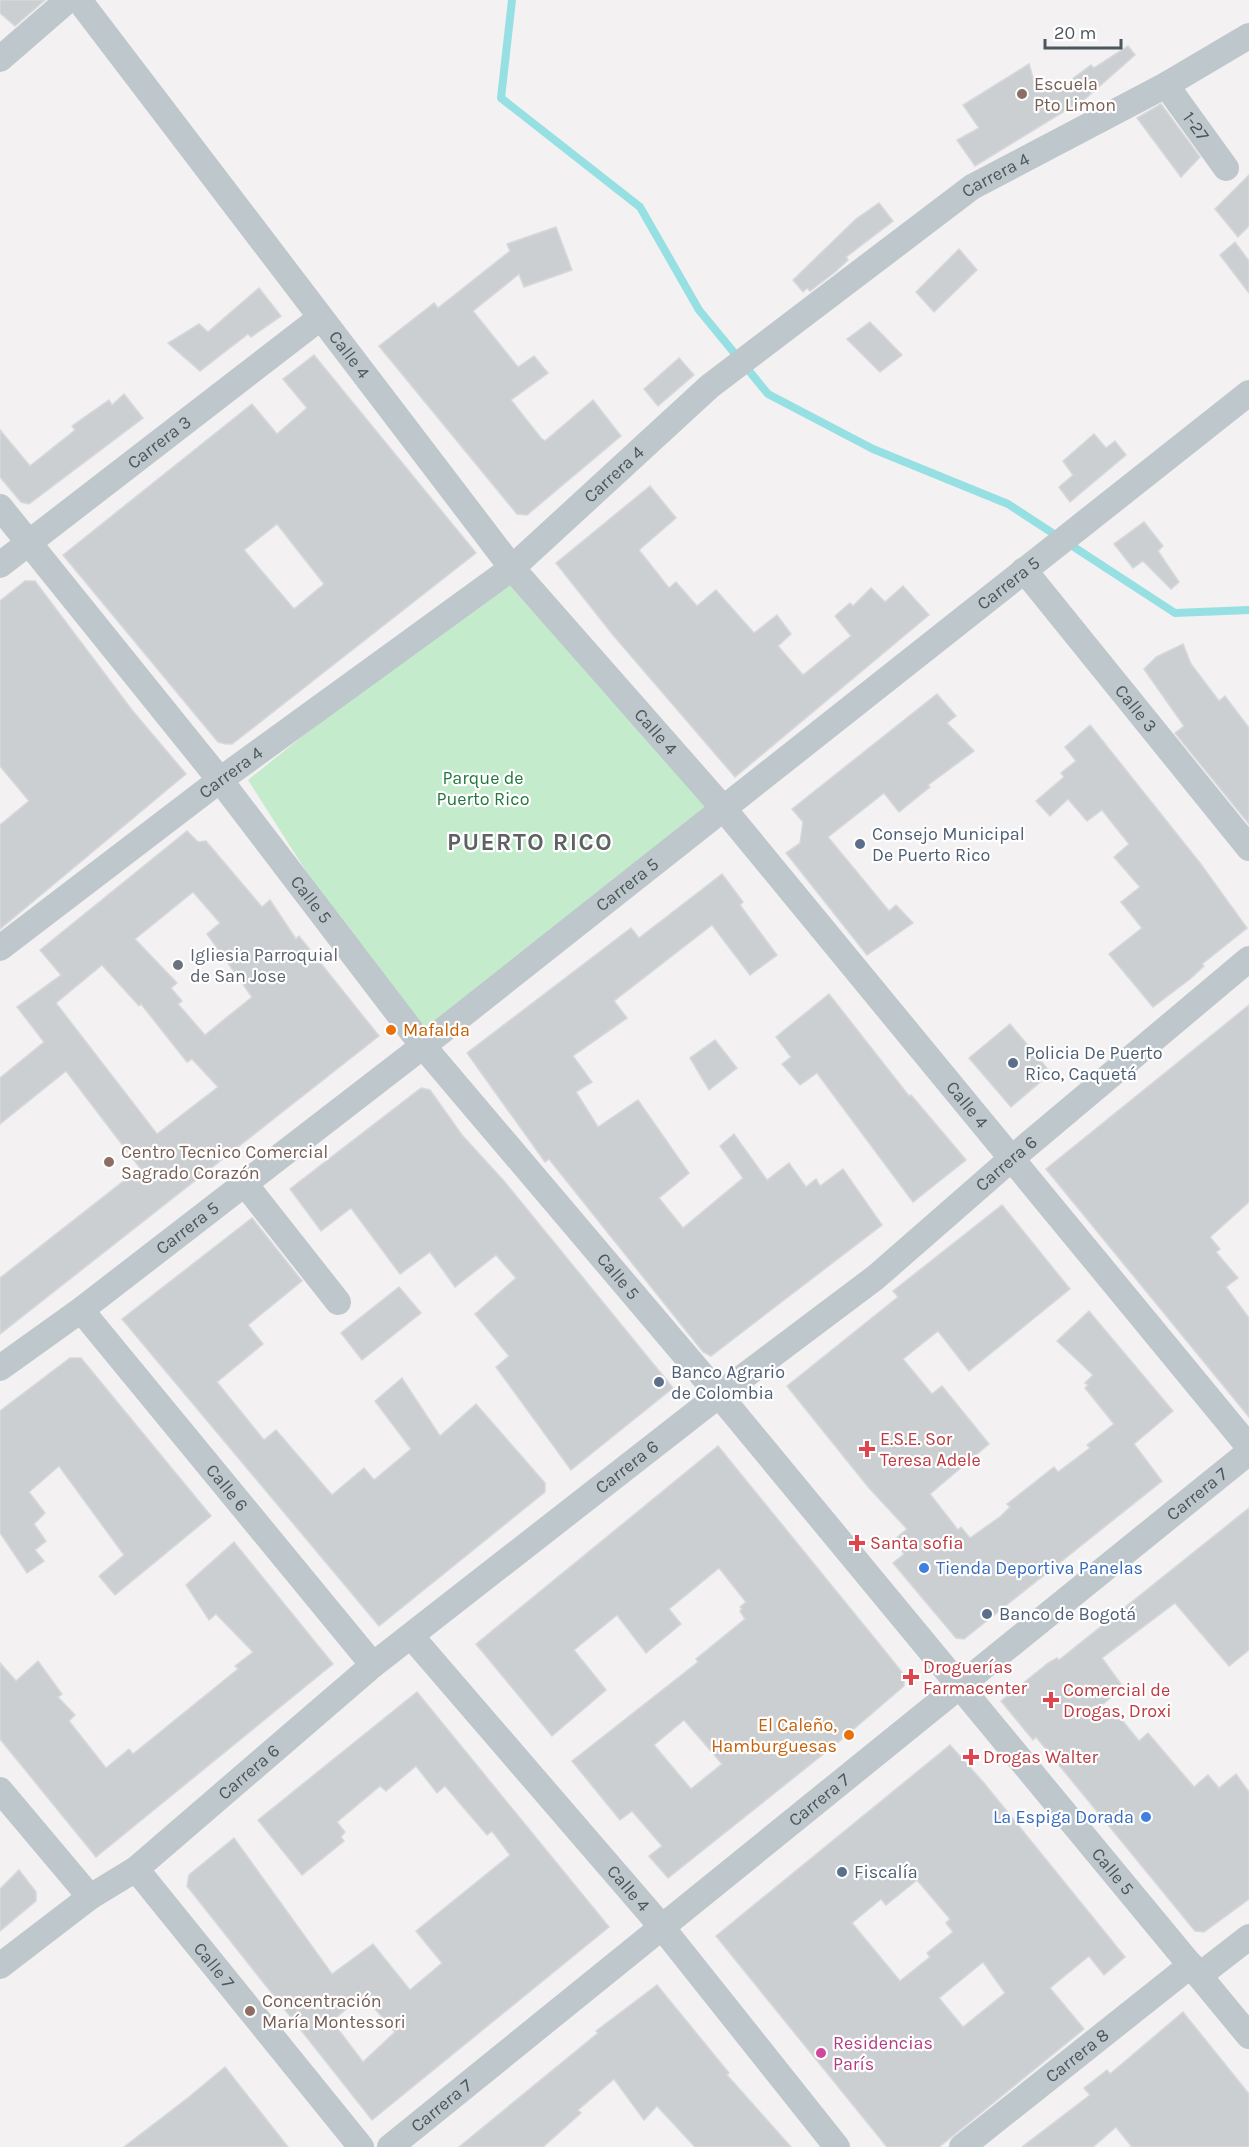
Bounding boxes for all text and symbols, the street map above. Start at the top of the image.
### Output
scale bar [1045,12,1122,50]
text: 20 m [1054,22,1096,44]
place label: Escuela Pto Limon [1034,73,1116,116]
marker: Escuela Pto Limon [1015,87,1029,101]
street label: 1-27 [1178,107,1214,146]
street label: Carrera 4 [957,148,1033,202]
street label: Calle 4 [324,326,375,383]
street label: Carrera 3 [123,411,195,474]
street label: Carrera 4 [579,441,649,508]
street label: Carrera 5 [973,552,1044,615]
street label: Calle 3 [1110,680,1162,737]
street label: Calle 4 [629,704,682,759]
street label: Carrera 4 [194,742,267,803]
park label: Parque de Puerto Rico [436,767,530,810]
place label: Consejo Municipal De Puerto Rico [872,823,1025,866]
district label: PUERTO RICO [447,828,613,856]
marker: Consejo Municipal De Puerto Rico [853,837,867,851]
street label: Carrera 5 [591,853,663,916]
street label: Calle 5 [286,871,337,928]
place label: Igliesia Parroquial de San Jose [190,944,338,987]
marker: Igliesia Parroquial de San Jose [171,958,185,972]
place label: Mafalda [403,1019,470,1041]
marker: Mafalda [384,1023,398,1037]
place label: Policia De Puerto Rico, Caquetá [1025,1042,1163,1085]
marker: Policia De Puerto Rico, Caquetá [1006,1056,1020,1070]
street label: Calle 4 [941,1077,993,1133]
street label: Carrera 6 [971,1131,1041,1196]
place label: Centro Tecnico Comercial Sagrado Corazón [121,1141,328,1184]
marker: Centro Tecnico Comercial Sagrado Corazón [102,1155,116,1169]
street label: Carrera 5 [151,1197,223,1259]
street label: Calle 5 [592,1248,644,1304]
place label: Banco Agrario de Colombia [671,1361,785,1404]
marker: Banco Agrario de Colombia [652,1375,666,1389]
place label: E.S.E. Sor Teresa Adele [880,1428,981,1471]
street label: Carrera 6 [591,1435,663,1498]
marker: E.S.E. Sor Teresa Adele [858,1440,876,1458]
street label: Calle 6 [201,1459,253,1516]
street label: Carrera 7 [1162,1462,1232,1525]
place label: Santa sofia [870,1532,963,1554]
marker: Santa sofia [848,1534,866,1552]
place label: Tienda Deportiva Panelas [936,1557,1143,1579]
marker: Tienda Deportiva Panelas [917,1561,931,1575]
place label: Banco de Bogotá [999,1603,1136,1625]
marker: Banco de Bogotá [980,1607,994,1621]
place label: Droguerías Farmacenter [923,1656,1028,1699]
marker: Droguerías Farmacenter [904,1670,918,1684]
place label: Comercial de Drogas, Droxi [1063,1679,1172,1722]
marker: Comercial de Drogas, Droxi [1044,1693,1058,1707]
place label: El Caleño, Hamburguesas [711,1714,837,1757]
marker: El Caleño, Hamburguesas [842,1728,856,1742]
street label: Carrera 6 [213,1739,284,1805]
place label: Drogas Walter [983,1746,1099,1768]
marker: Drogas Walter [964,1750,978,1764]
street label: Carrera 7 [784,1768,855,1831]
place label: La Espiga Dorada [993,1806,1134,1828]
marker: La Espiga Dorada [1139,1810,1153,1824]
street label: Calle 5 [1087,1843,1139,1900]
street label: Calle 4 [602,1860,655,1916]
place label: Fiscalía [854,1861,918,1883]
marker: Fiscalía [835,1865,849,1879]
street label: Calle 7 [189,1938,240,1993]
place label: Concentración María Montessori [262,1990,406,2033]
marker: Concentración María Montessori [243,2004,257,2018]
street label: Carrera 8 [1041,2024,1113,2087]
place label: Residencias París [833,2032,933,2075]
marker: Residencias París [814,2046,828,2060]
street label: Carrera 7 [406,2074,477,2137]

